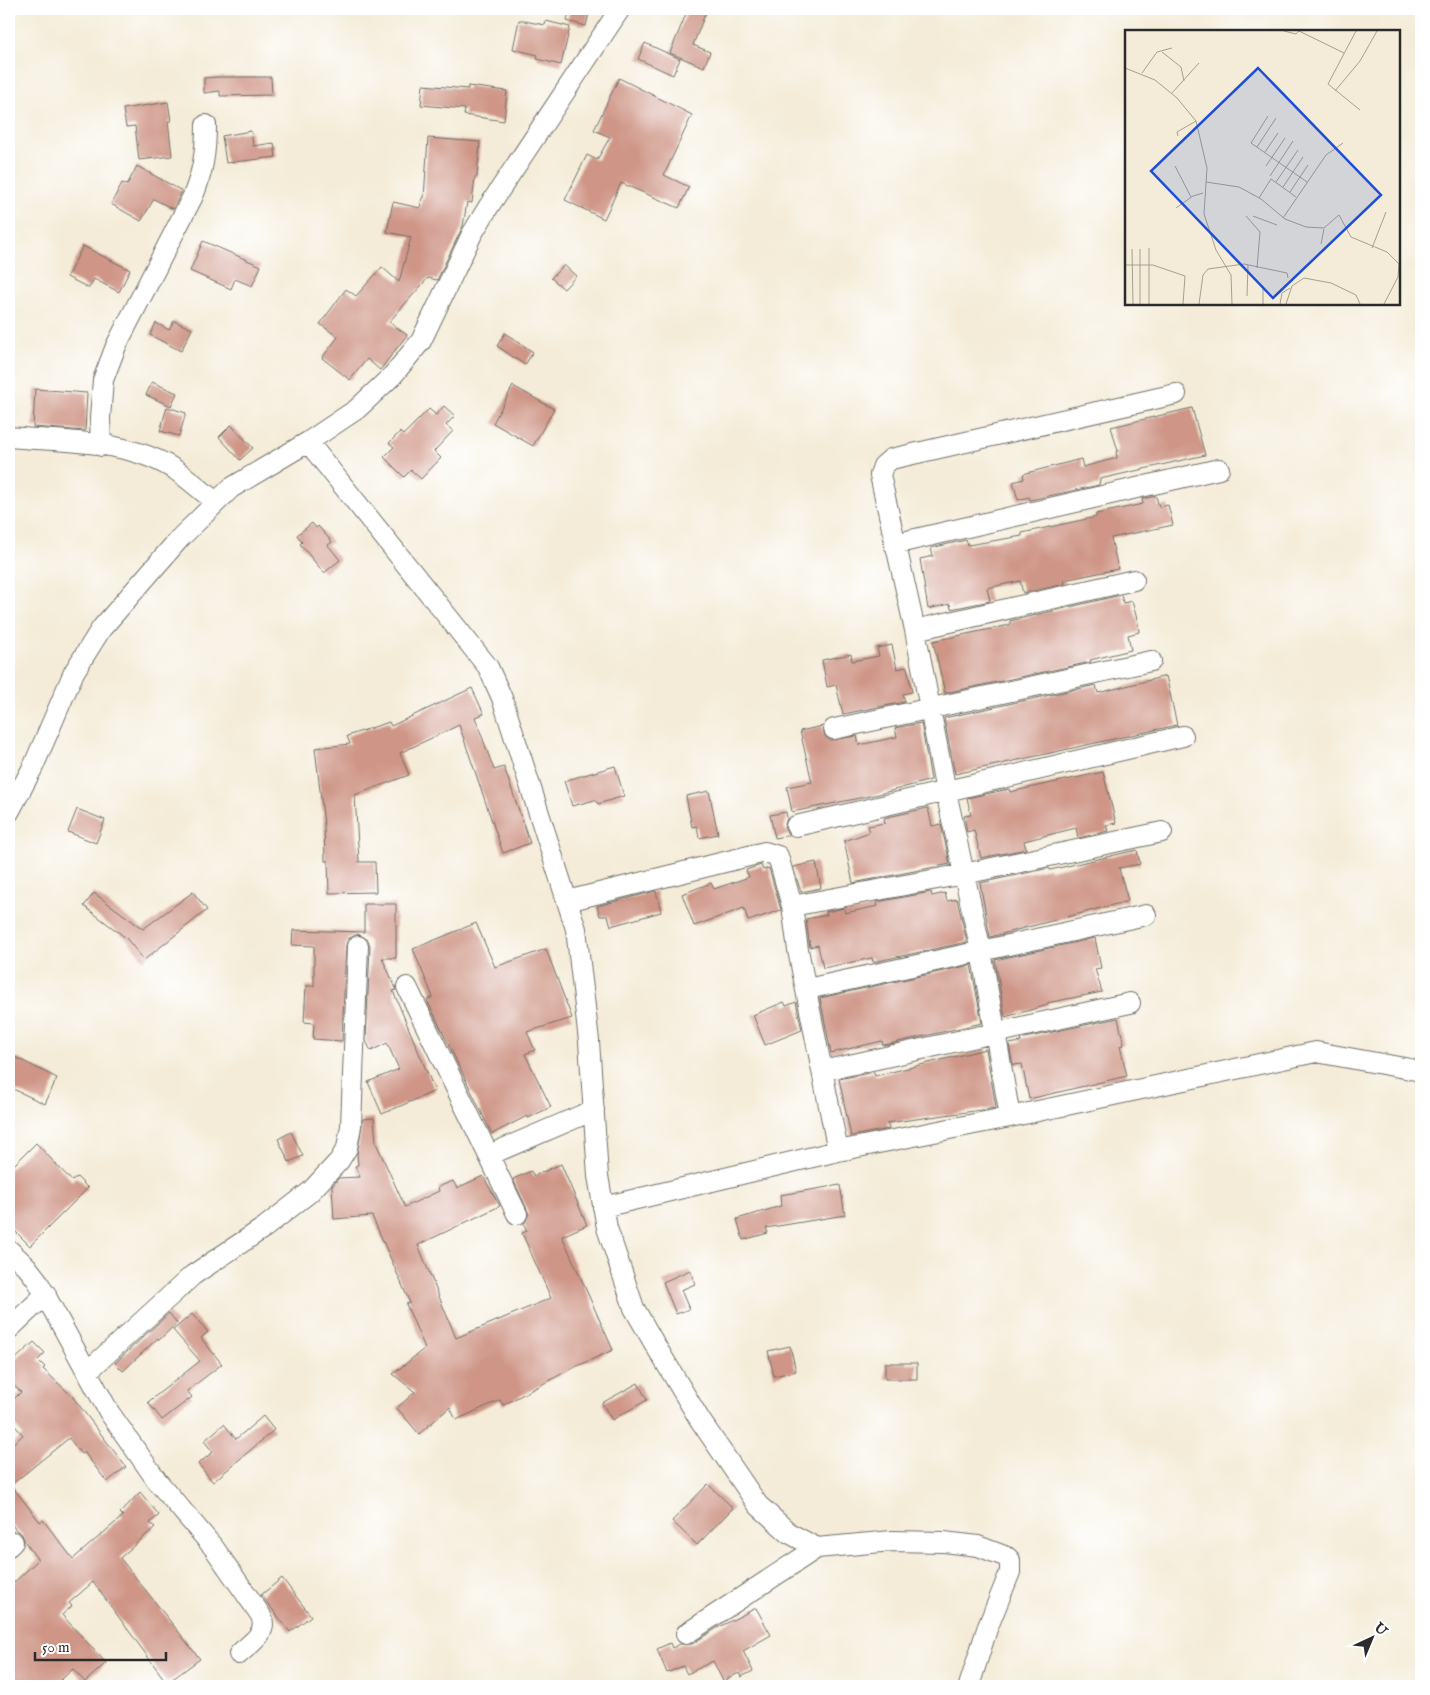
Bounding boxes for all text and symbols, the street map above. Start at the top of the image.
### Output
inset map [1125,30,1400,305]
north arrow [1348,1612,1398,1662]
text: U [1369,1618,1392,1641]
scale bar [35,1630,166,1662]
text: 50 m [42,1638,70,1657]

